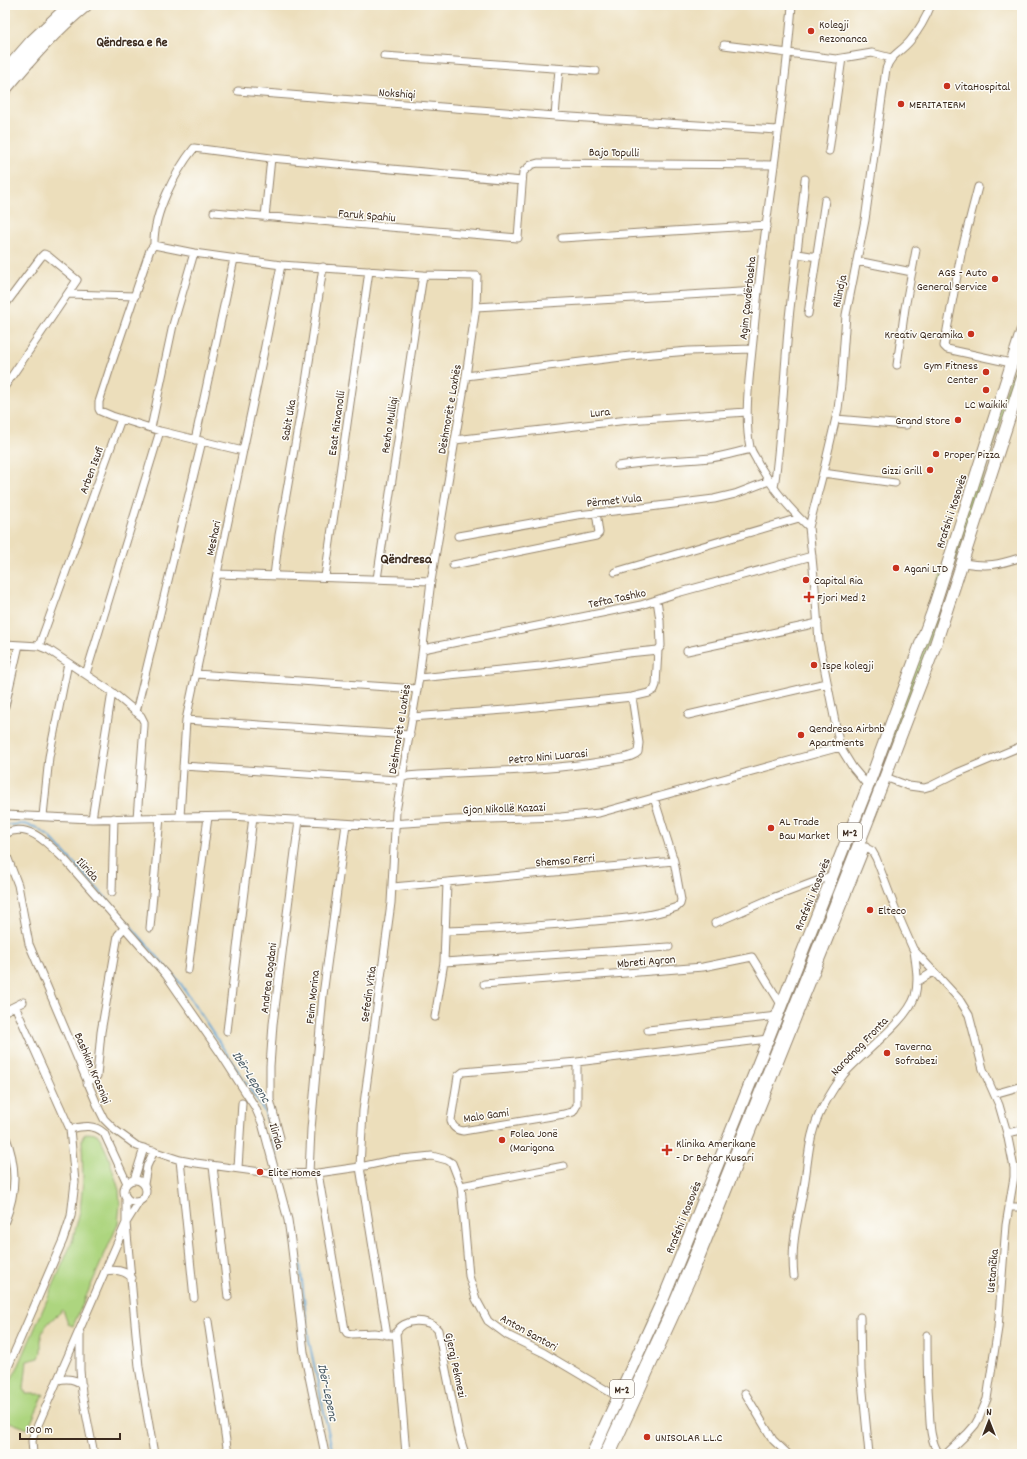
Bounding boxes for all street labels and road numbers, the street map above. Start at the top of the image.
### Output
street label: Nokshiqi [378,85,416,104]
street label: Bajo Topulli [589,145,639,162]
street label: Faruk Spahiu [337,206,396,227]
street label: Agim Çavdërbasha [736,255,761,341]
street label: Rilindja [829,273,852,309]
street label: Dëshmorët e Loxhës [434,363,467,455]
street label: Esat Rizvanolli [325,390,350,457]
street label: Rexho Mulliqi [378,396,403,455]
street label: Sabit Uka [277,398,302,442]
street label: Lura [589,404,611,423]
street label: Arben Isufi [76,444,109,497]
street label: Rrafshi i Kosovës [932,472,972,551]
street label: Përmet Vula [586,490,643,513]
street label: Meshari [202,519,226,557]
street label: Tefta Tashko [587,585,648,614]
street label: Dëshmorët e Loxhës [385,683,416,775]
street label: Petro Nini Luarasi [508,746,588,769]
street label: Gjon Nikollë Kazazi [462,800,546,819]
road number: M-2 [838,823,862,841]
street label: Shemso Ferri [535,850,595,873]
street label: Ilirida [72,854,102,886]
street label: Rrafshi i Kosovës [791,856,836,933]
street label: Andrea Bogdani [257,942,282,1015]
street label: Mbreti Agron [616,951,676,974]
street label: Sefedin Vitia [357,965,382,1023]
street label: Feim Morina [302,969,325,1025]
street label: Narodnog Fronta [827,1013,893,1081]
street label: Bashkim Krasniqi [69,1030,114,1107]
street label: Malo Gami [462,1105,510,1128]
street label: Ilirida [264,1121,288,1152]
street label: Rrafshi i Kosovës [662,1179,707,1256]
street label: Ustanička [983,1248,1004,1294]
street label: Anton Santori [497,1311,560,1356]
street label: Gjergj Pekmezi [439,1331,470,1399]
road number: M-2 [610,1380,634,1398]

